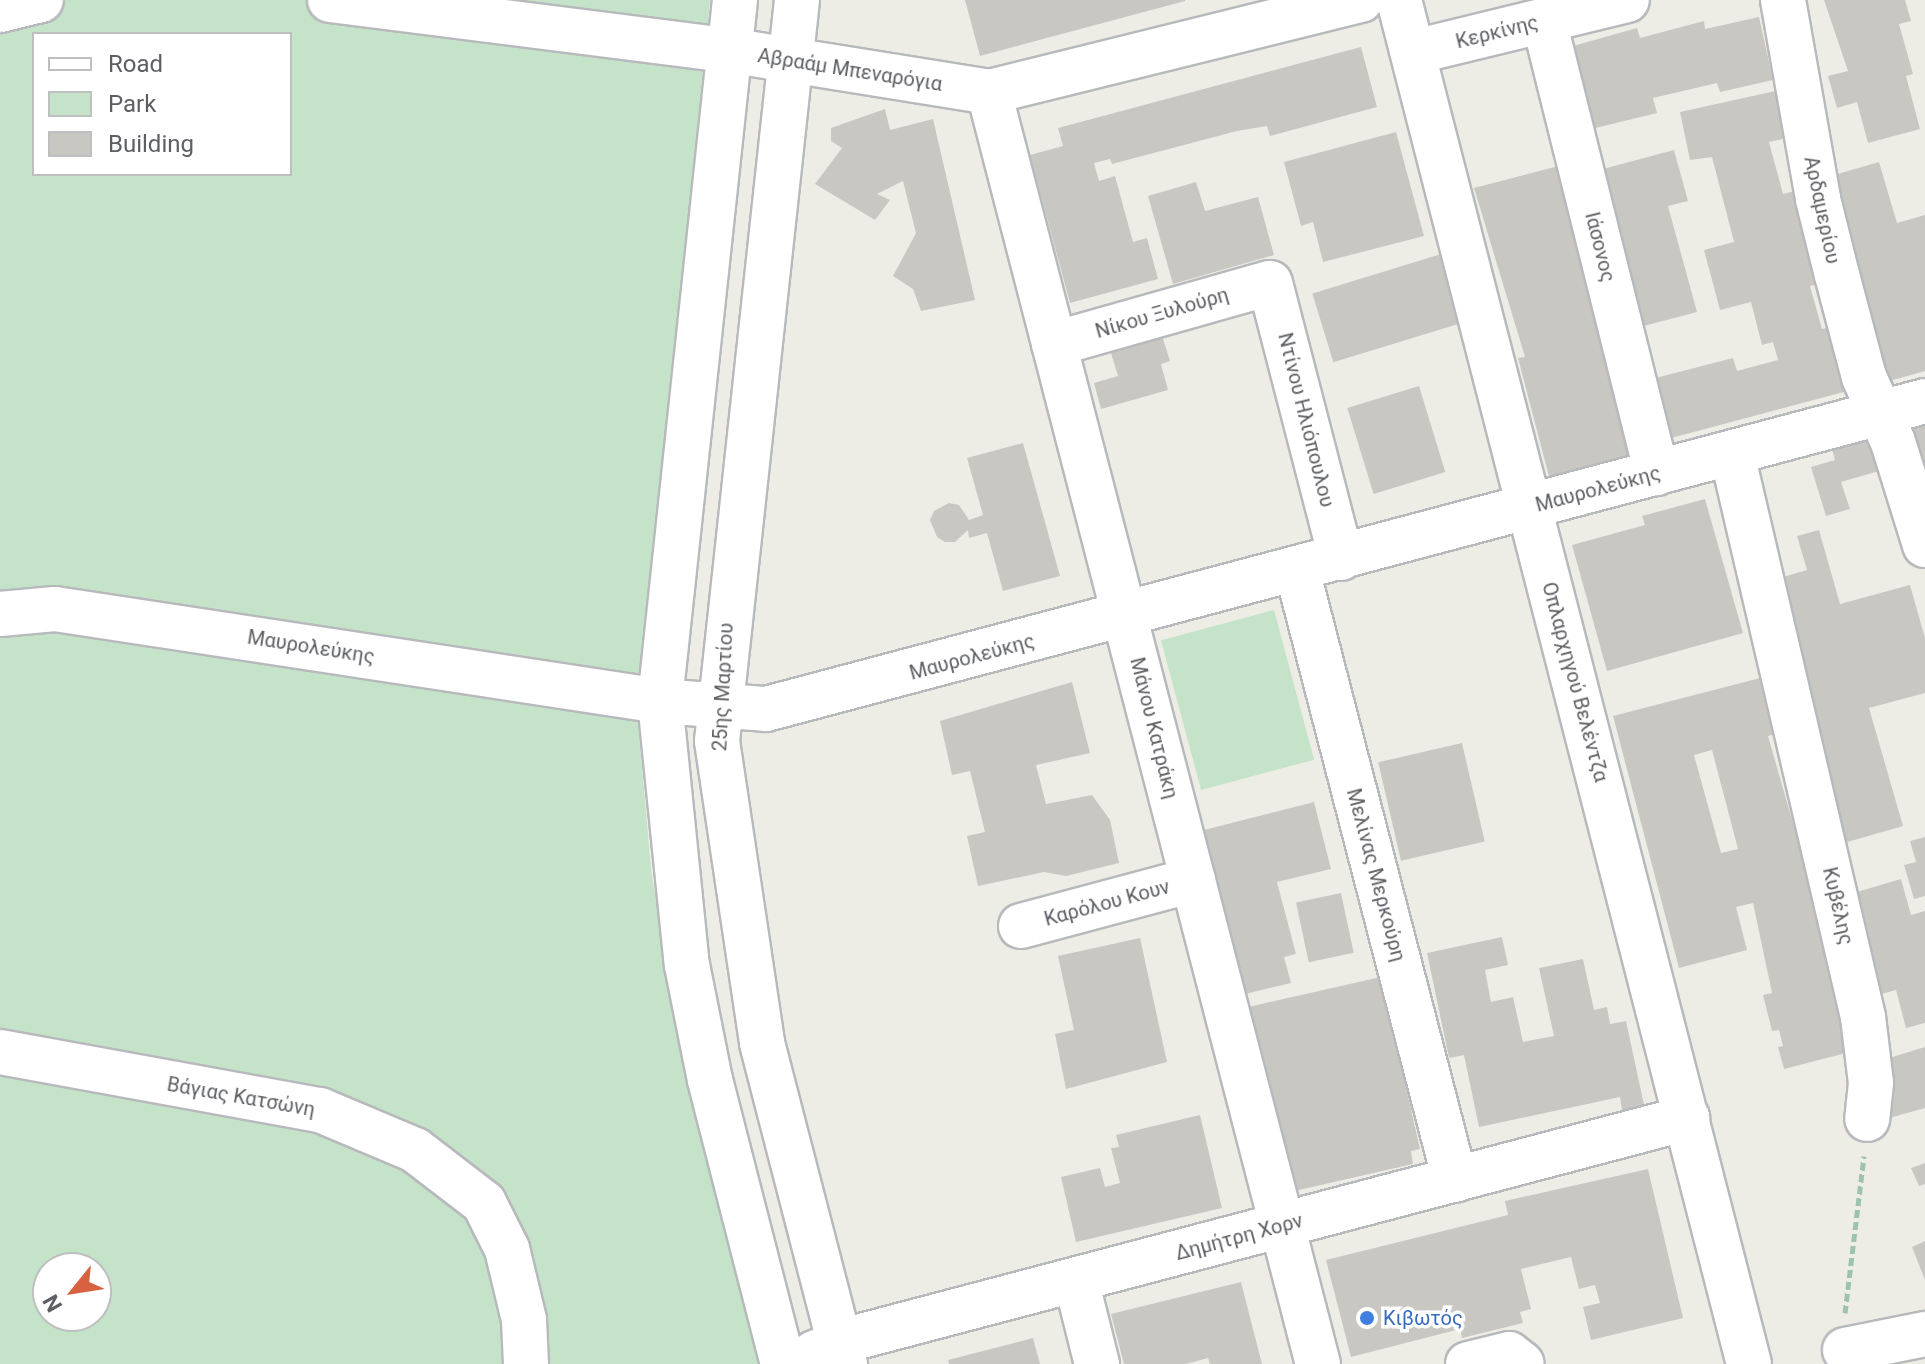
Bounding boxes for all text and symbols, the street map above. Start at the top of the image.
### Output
street label: Κερκίνης [1453,10,1541,54]
legend [32,32,292,176]
street label: Αβραάμ Μπεναρόγια [756,44,944,96]
text: Road [108,50,163,78]
text: Park [108,90,156,118]
text: Building [108,130,194,158]
street label: Αρδαμερίου [1799,154,1845,266]
street label: Ιάσoνος [1580,210,1620,284]
street label: Νίκου Ξυλούρη [1093,283,1231,343]
street label: Ντίνου Ηλιόπουλου [1273,330,1339,510]
street label: Μαυρολεύκης [1533,461,1663,517]
street label: Οπλαρχηγού Βελέντζα [1537,580,1613,784]
street label: 25ης Μαρτίου [708,622,738,752]
street label: Μαυρολεύκης [246,625,376,669]
street label: Μαυρολεύκης [907,629,1037,685]
street label: Μάνου Κατράκη [1125,655,1183,801]
street label: Μελίνας Μερκούρη [1341,786,1411,964]
street label: Κυβέλης [1817,865,1859,947]
street label: Καρόλου Κουν [1042,875,1172,931]
street label: Βάγιας Κατσώνη [165,1072,317,1122]
street label: Δημήτρη Χορν [1173,1208,1305,1266]
north arrow [32,1252,112,1332]
text: N [38,1290,67,1316]
place label: Κιβωτός [1383,1306,1463,1330]
marker: Κιβωτός [1358,1309,1376,1327]

